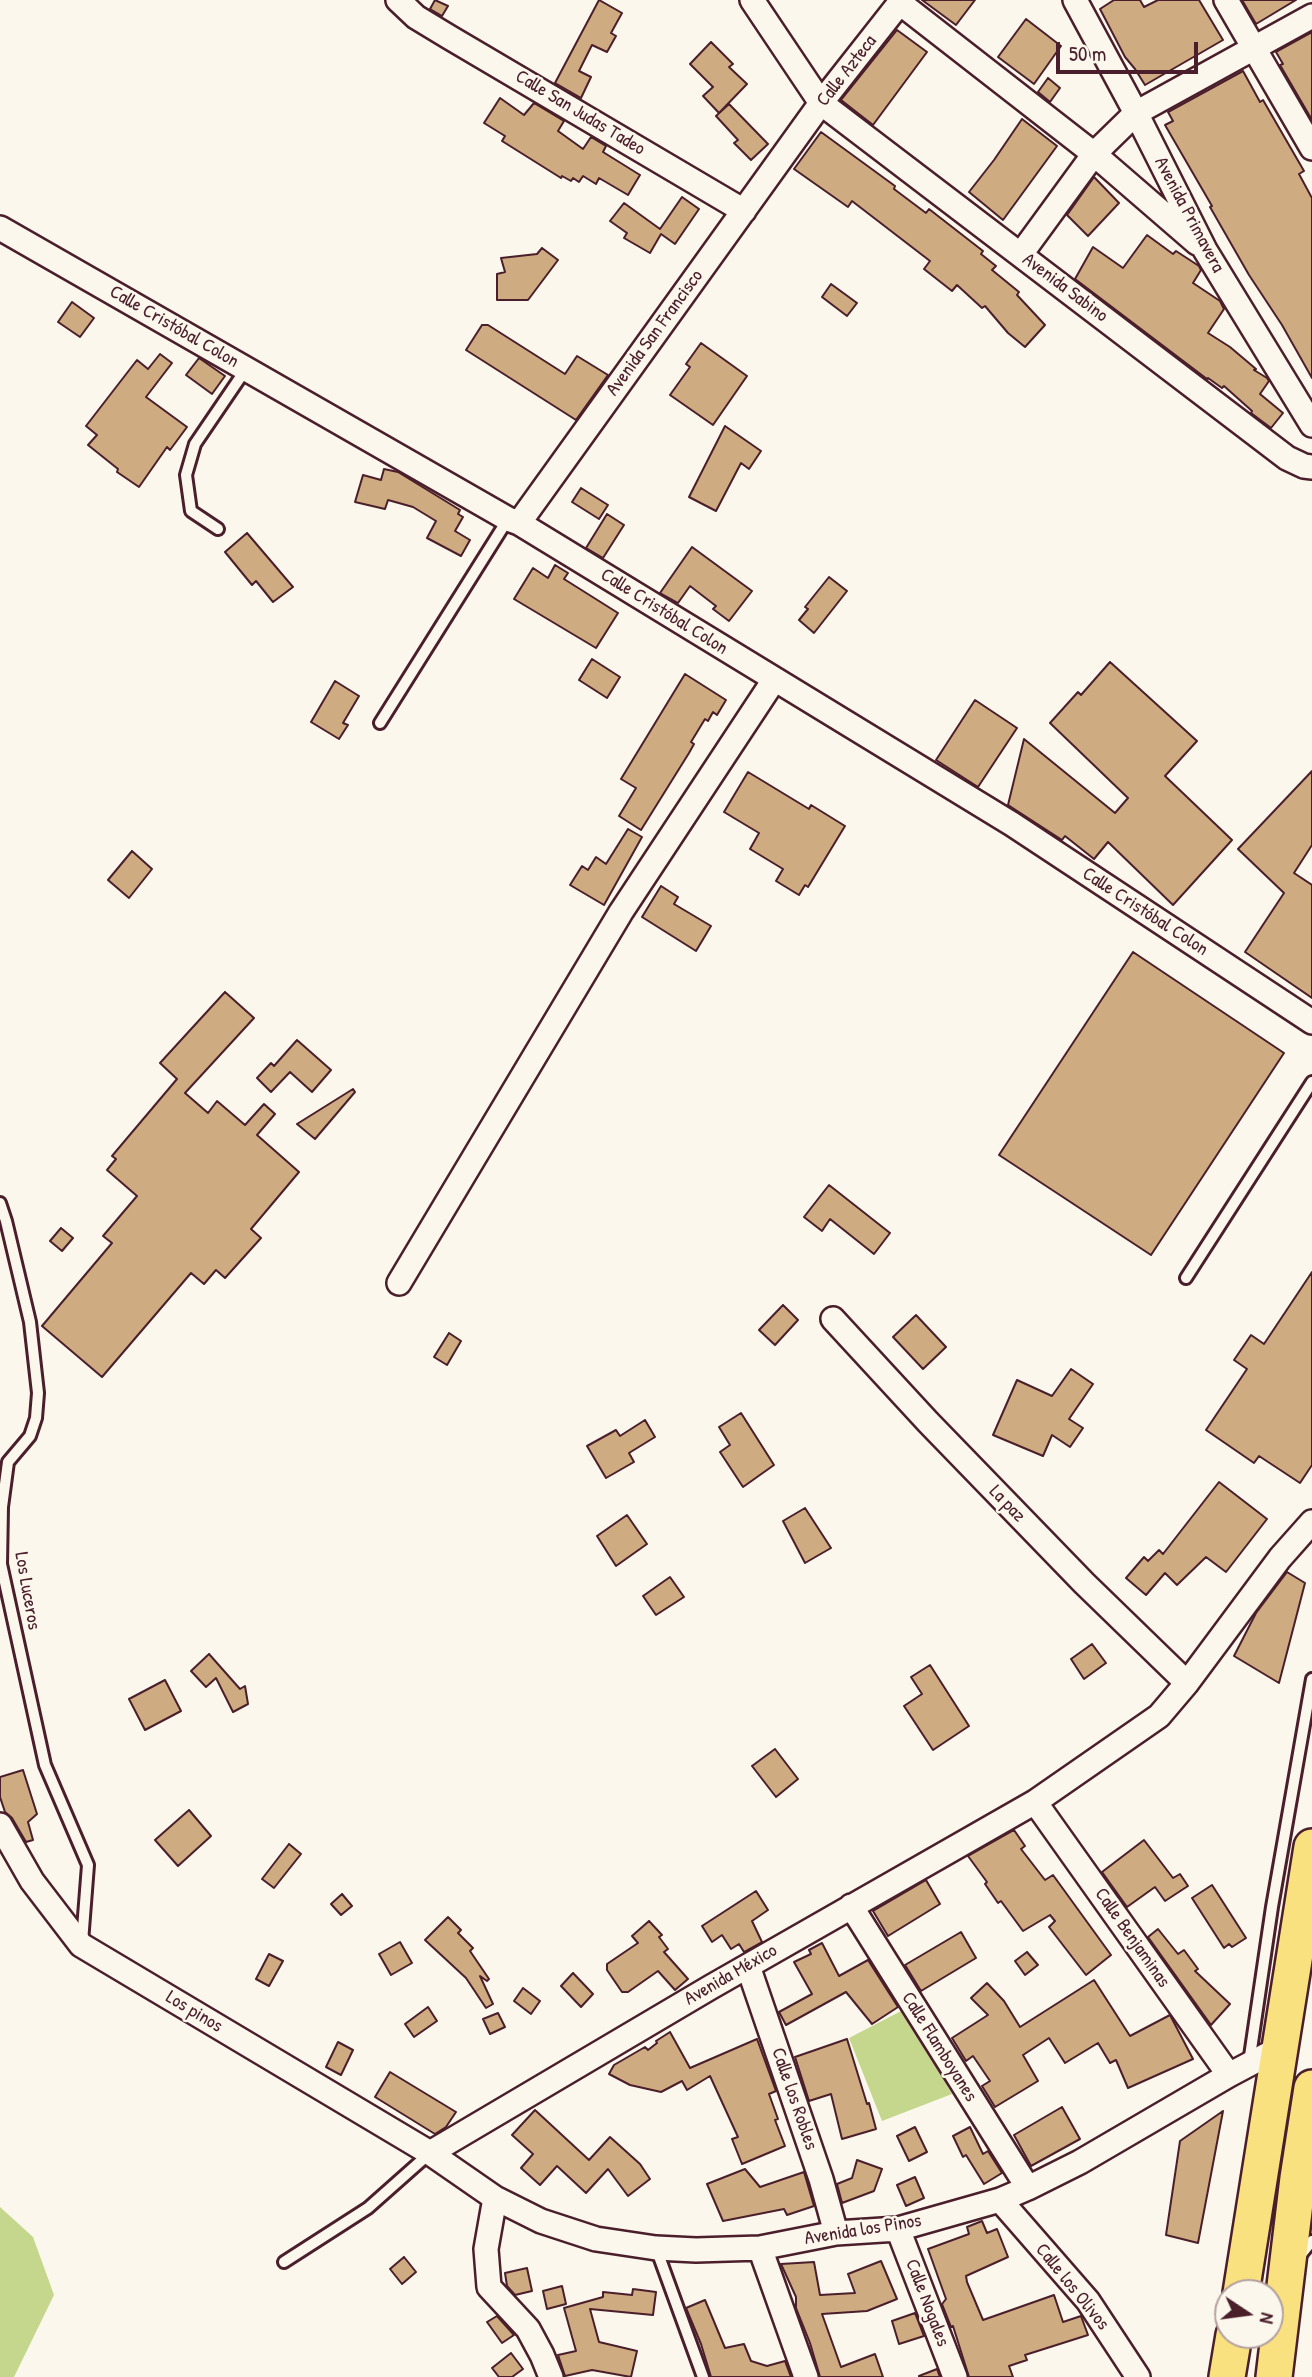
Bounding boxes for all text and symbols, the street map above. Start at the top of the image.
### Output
scale bar [1060,28,1202,72]
street label: Calle Azteca [812,31,882,111]
text: 50 m [1069,39,1106,68]
street label: Calle San Judas Tadeo [511,65,649,161]
street label: Avenida Primavera [1149,153,1229,277]
street label: Avenida Sabino [1018,249,1112,327]
street label: Avenida San Francisco [602,266,708,400]
street label: Calle Cristóbal Colon [105,281,243,373]
street label: Calle Cristóbal Colon [596,564,732,660]
street label: Calle Cristóbal Colon [1078,863,1212,961]
street label: La paz [984,1481,1030,1527]
street label: Los Luceros [9,1550,45,1632]
street label: Calle Benjaminas [1089,1884,1175,1992]
street label: Avenida México [681,1939,781,2011]
street label: Los pinos [161,1986,227,2038]
street label: Calle Flamboyanes [896,1988,982,2106]
street label: Calle los Robles [766,2045,822,2153]
street label: Avenida los Pinos [803,2210,923,2250]
street label: Calle los Olivos [1030,2239,1114,2335]
street label: Calle Nogales [900,2256,954,2350]
north arrow [1214,2279,1284,2349]
text: N [1254,2310,1281,2326]

